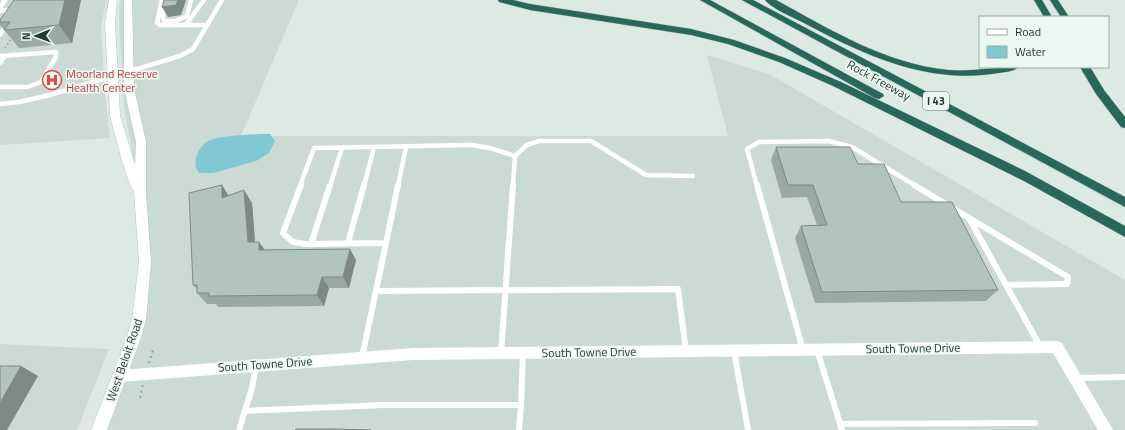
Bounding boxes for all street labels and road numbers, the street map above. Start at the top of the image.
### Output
street label: Rock Freeway [844,55,914,105]
road number: I 43 [923,92,949,110]
street label: West Beloit Road [101,316,147,404]
street label: South Towne Drive [866,338,960,358]
street label: South Towne Drive [542,342,636,362]
street label: South Towne Drive [217,351,313,377]

